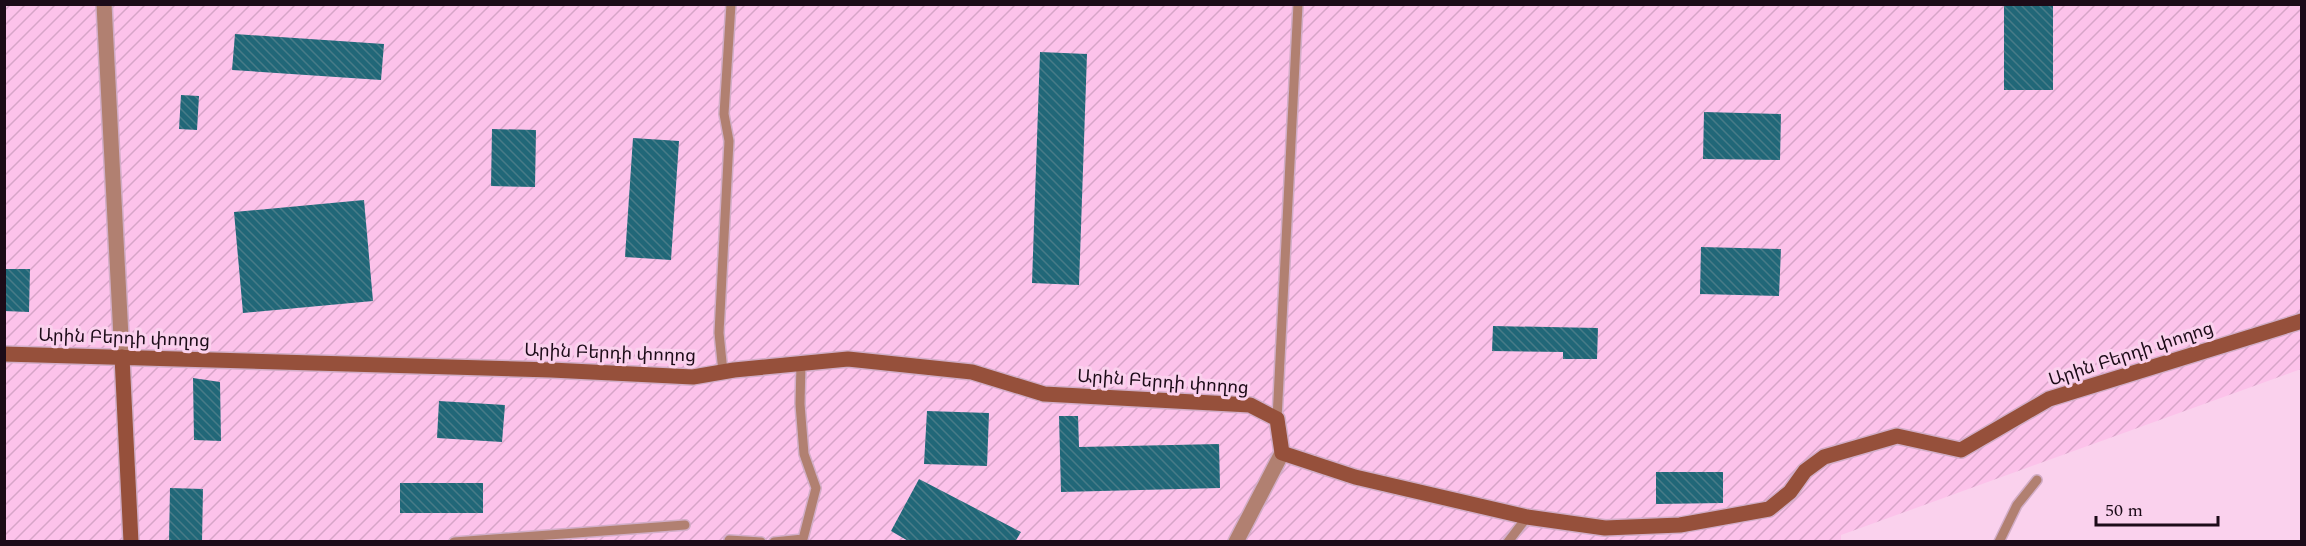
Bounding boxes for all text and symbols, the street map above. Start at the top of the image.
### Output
street label: Արին Բերդի փողոց [2045,315,2217,393]
street label: Արին Բերդի փողոց [38,322,210,354]
street label: Արին Բերդի փողոց [524,337,696,369]
street label: Արին Բերդի փողոց [1076,363,1250,401]
scale bar [2096,489,2218,527]
text: 50 m [2105,497,2143,524]

